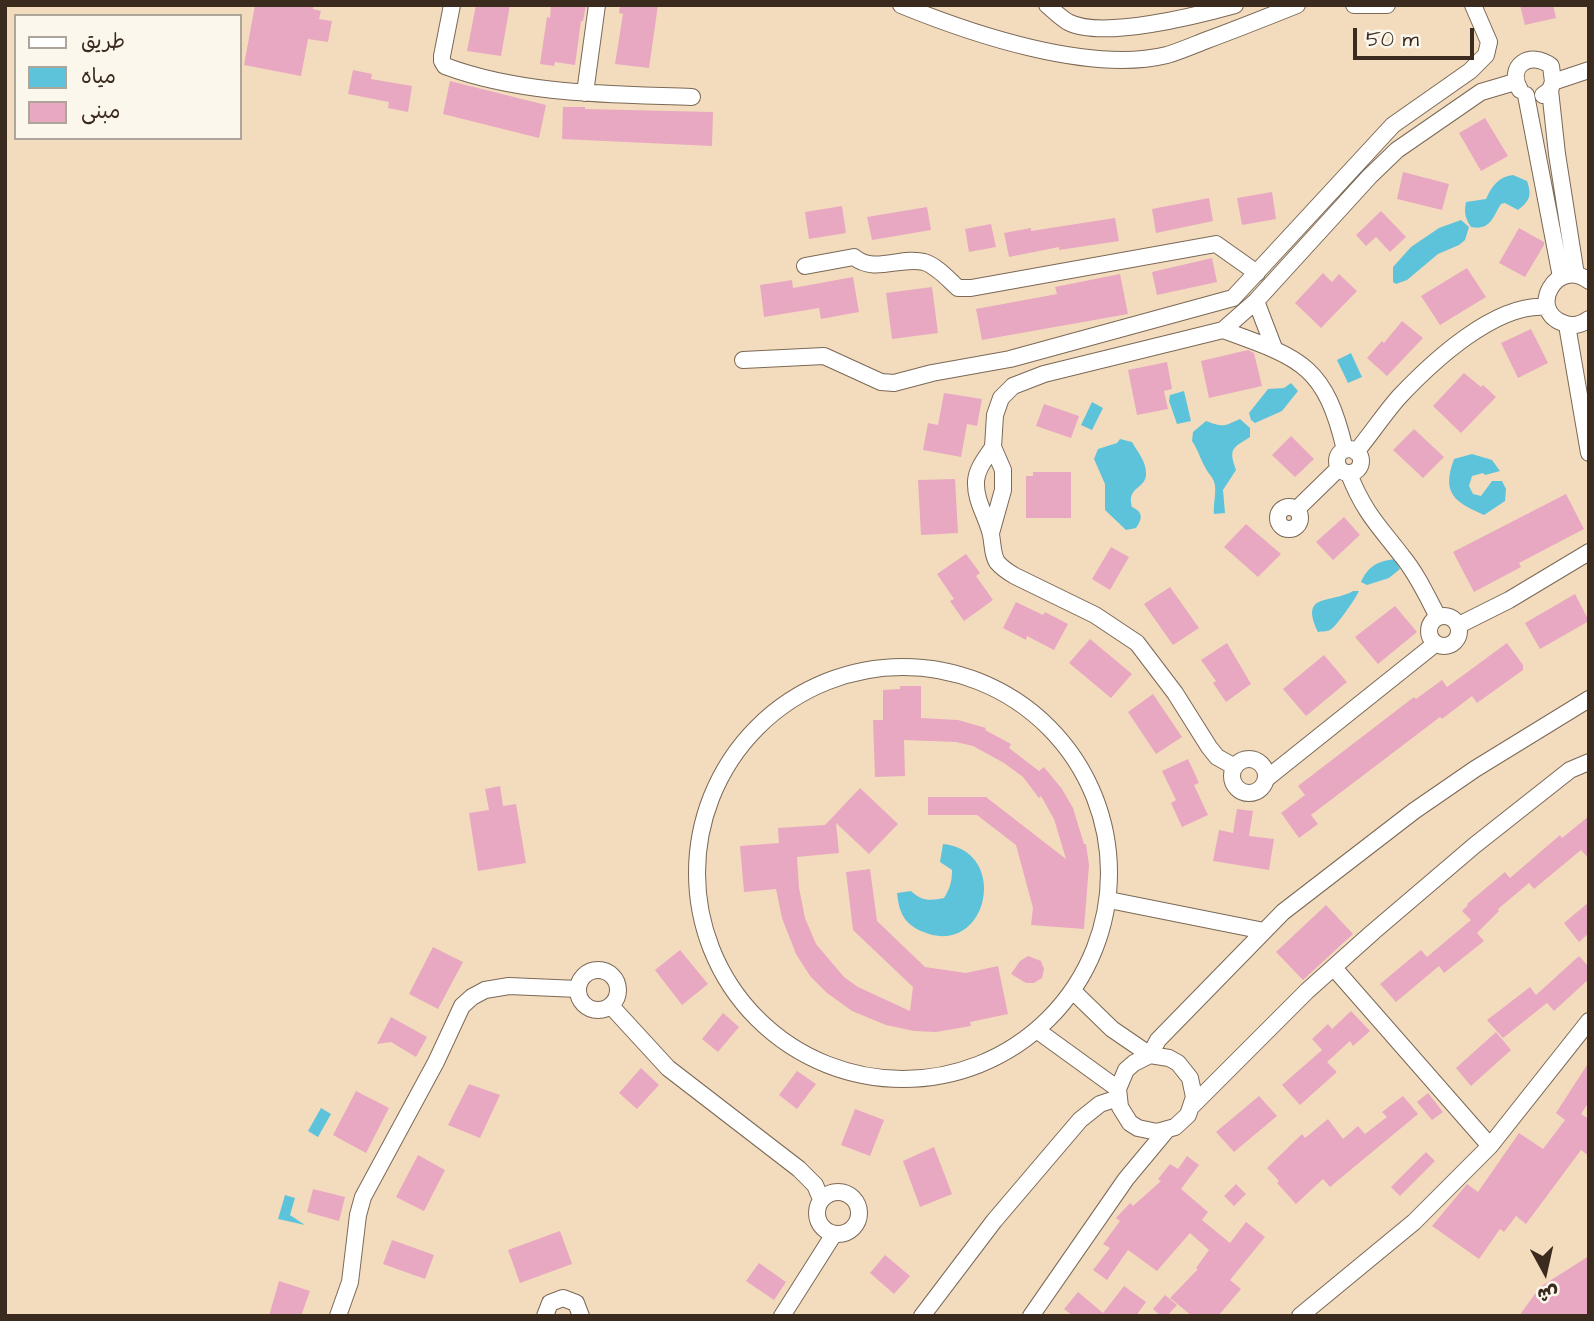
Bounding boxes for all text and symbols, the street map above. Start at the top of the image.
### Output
legend [14,14,242,140]
scale bar [1356,14,1477,58]
text: 50 m [1366,25,1419,54]
text: طريق [81,27,125,56]
text: مياه [81,62,116,91]
text: مبنى [81,97,120,126]
north arrow [1510,1237,1580,1307]
text: ش [1536,1278,1560,1308]

